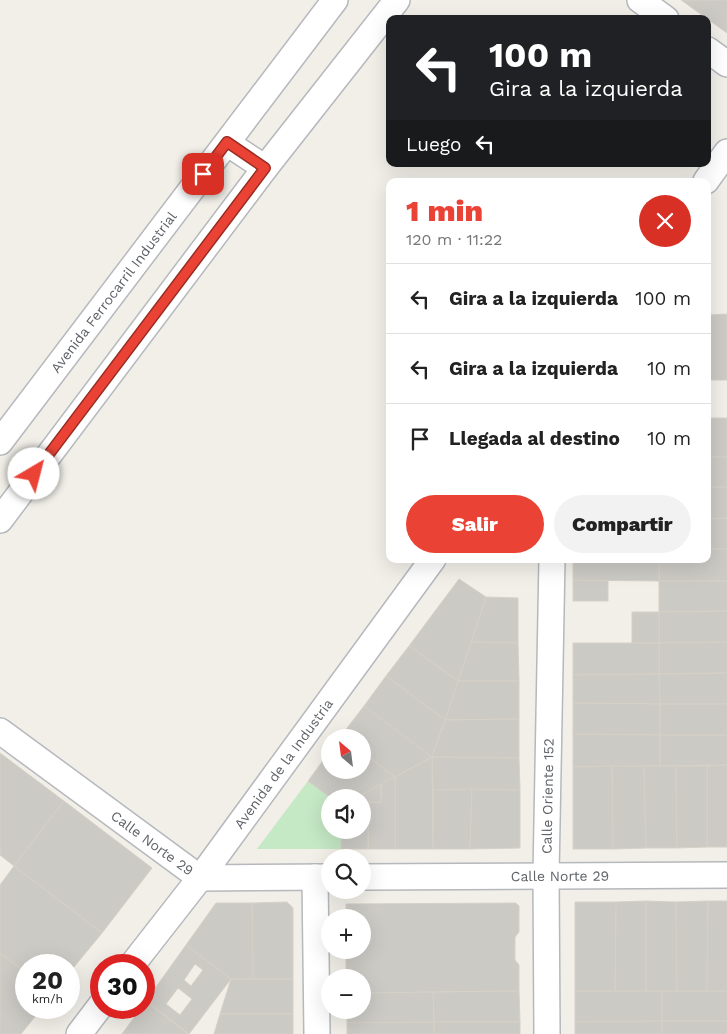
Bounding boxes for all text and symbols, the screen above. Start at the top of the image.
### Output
text: 100 m [489,34,592,76]
icon: left [406,35,471,100]
text: Gira a la izquierda [489,76,683,101]
icon: left [471,130,499,158]
text: Luego [406,133,461,156]
pin [182,153,224,195]
icon: arrive [189,160,217,188]
text: 1 min [406,193,483,228]
button: close [639,195,691,247]
street label: Avenida Ferrocarril Industrial [47,208,180,376]
text: 120 m · 11:22 [406,230,502,249]
icon: left [406,285,434,313]
text: Gira a la izquierda [449,287,618,310]
text: 100 m [635,287,691,310]
icon: left [406,355,434,383]
text: Gira a la izquierda [449,357,618,380]
text: 10 m [647,357,691,380]
icon: arrive [406,425,434,453]
text: Llegada al destino [449,427,620,450]
text: 10 m [647,427,691,450]
position arrow [7,447,59,499]
button: Salir [406,495,544,553]
button: Compartir [554,495,691,553]
street label: Avenida de la Industria [231,696,336,832]
north arrow [321,729,371,779]
map controls [321,729,371,1019]
street label: Calle Oriente 152 [538,738,557,854]
button: sound [321,789,371,839]
street label: Calle Norte 29 [108,807,197,879]
button: search [321,849,371,899]
street label: Calle Norte 29 [511,868,609,884]
button: + [321,909,371,959]
speed limit sign: 30 [90,954,155,1019]
text: 20 [32,966,63,995]
button: − [321,969,371,1019]
text: km/h [32,992,63,1006]

